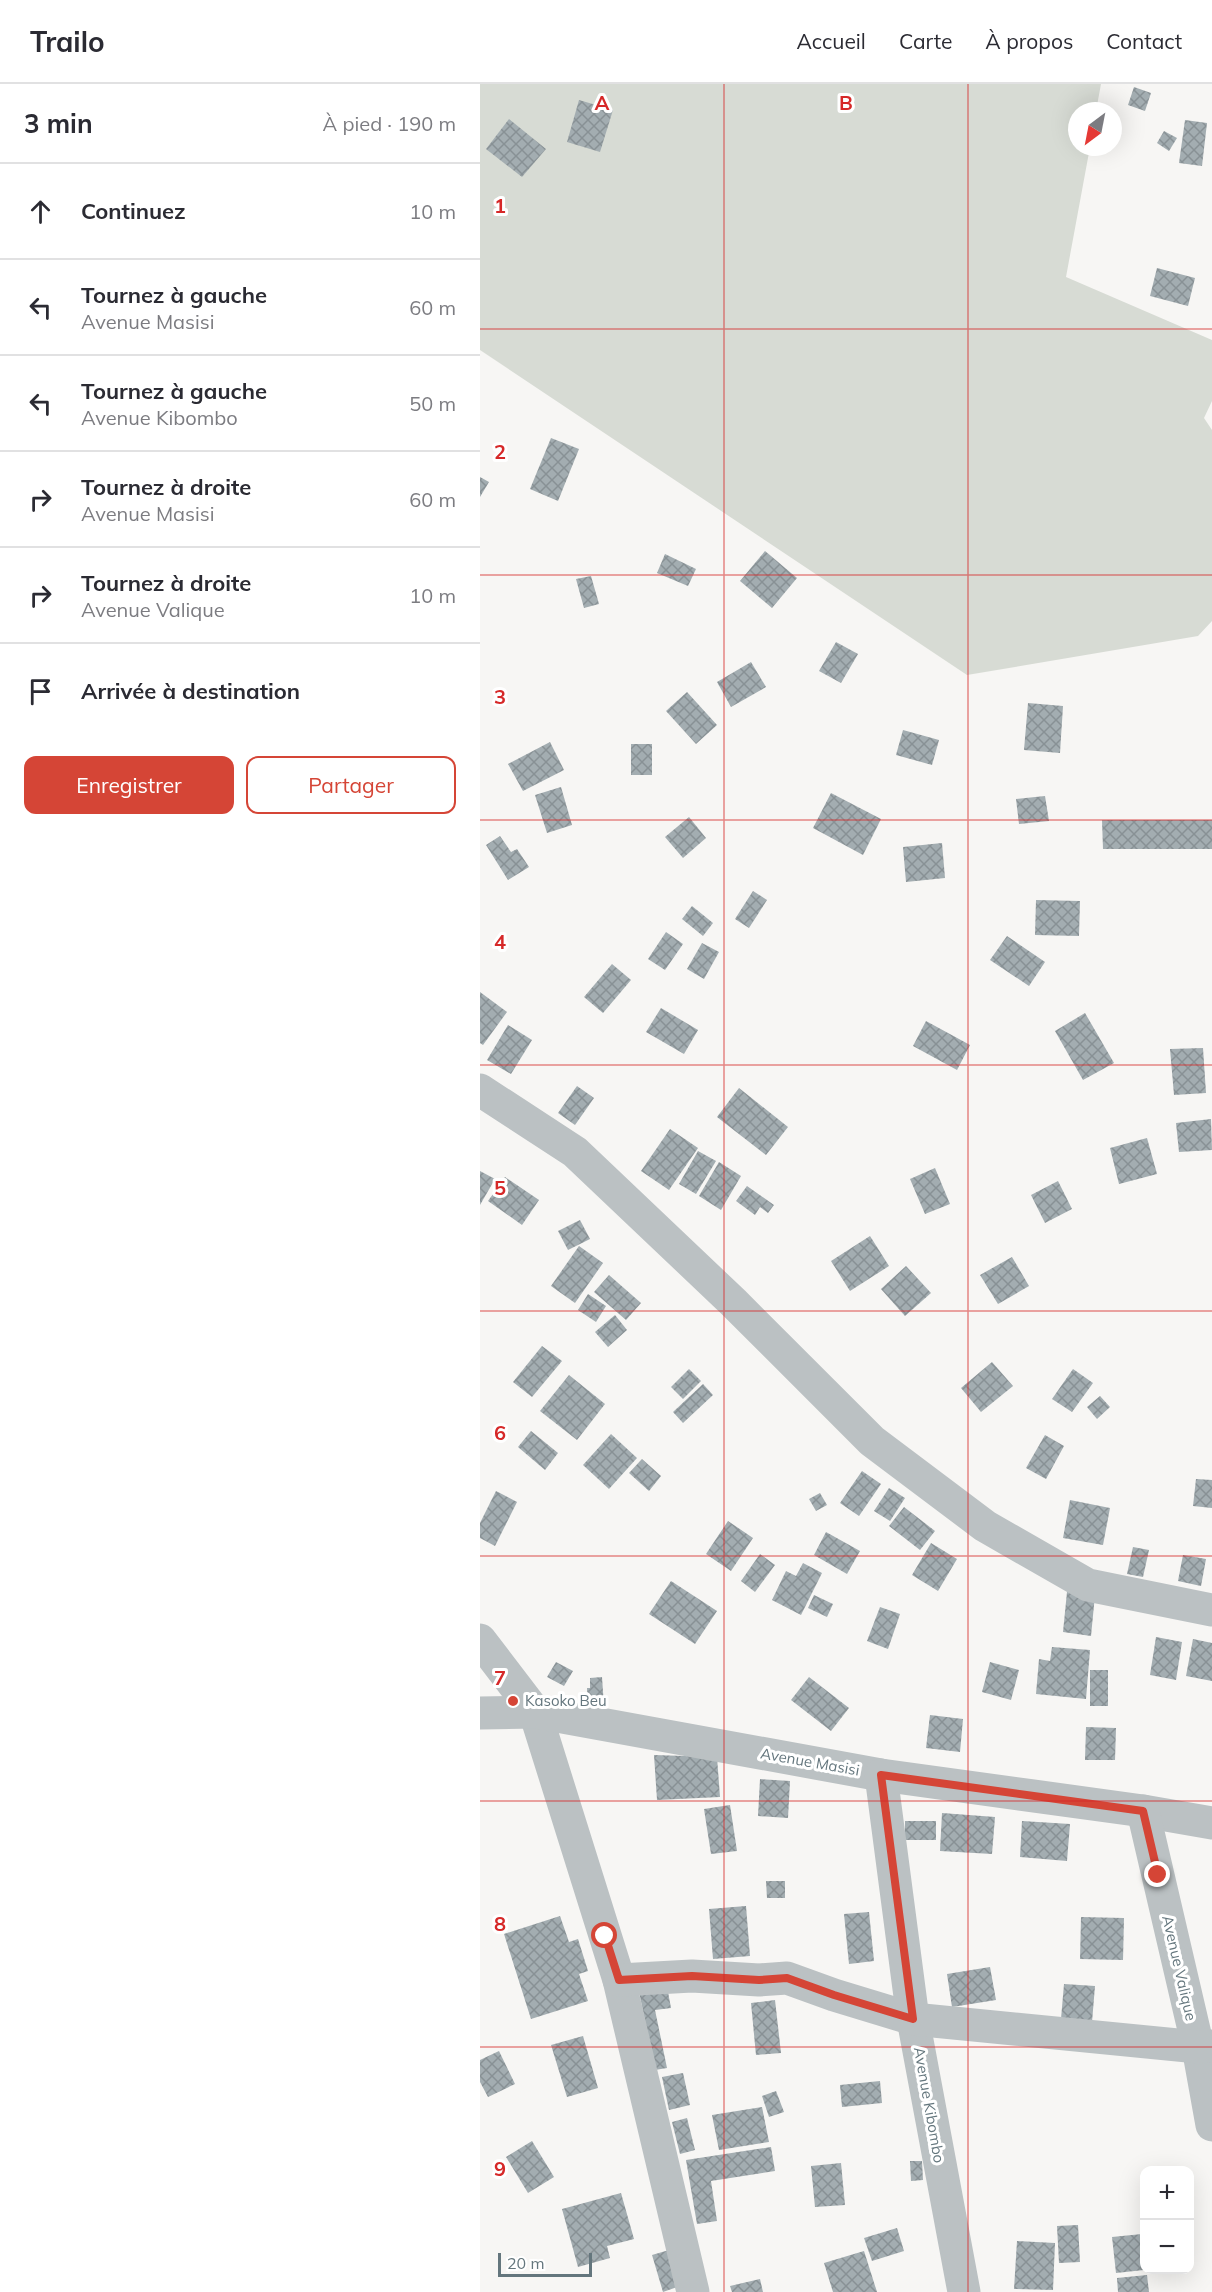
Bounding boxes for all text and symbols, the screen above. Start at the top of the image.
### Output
text: Trailo [30,24,105,59]
text: Accueil [796,28,866,54]
text: Carte [899,28,952,54]
text: À propos [985,28,1073,54]
text: Contact [1106,28,1182,54]
text: A [595,90,610,115]
text: B [839,90,853,115]
north arrow [1068,102,1122,156]
text: 3 min [24,107,93,140]
text: À pied · 190 m [323,111,456,136]
text: 1 [494,193,506,218]
icon: ahead [24,195,57,228]
text: Continuez [81,197,186,225]
text: 10 m [409,199,456,224]
text: Tournez à gauche [81,281,267,309]
icon: left [24,291,57,324]
text: 60 m [409,295,456,320]
text: Avenue Masisi [81,309,214,334]
text: Tournez à gauche [81,377,267,405]
icon: left [24,387,57,420]
text: 50 m [409,391,456,416]
text: Avenue Kibombo [81,405,238,430]
text: 2 [494,439,506,464]
text: Tournez à droite [81,473,251,501]
icon: right [24,483,57,516]
text: 60 m [409,487,456,512]
text: Avenue Masisi [81,501,214,526]
text: Tournez à droite [81,569,251,597]
icon: right [24,579,57,612]
text: 10 m [409,583,456,608]
text: Avenue Valique [81,597,225,622]
icon: arrive [24,675,57,708]
text: Arrivée à destination [81,677,300,705]
text: 3 [494,684,506,709]
button: Enregistrer [24,756,234,814]
button: Partager [246,756,456,814]
text: 4 [494,929,506,954]
text: 5 [494,1175,506,1200]
text: 6 [494,1420,506,1445]
text: 7 [494,1665,506,1690]
place label: Kasoko Beu [525,1691,607,1710]
marker: Kasoko Beu [506,1694,520,1708]
street label: Avenue Masisi [759,1743,861,1780]
route end [1144,1861,1170,1887]
text: 8 [494,1911,506,1936]
street label: Avenue Valique [1158,1913,1201,2023]
route start [591,1922,617,1948]
street label: Avenue Kibombo [910,2045,949,2164]
text: 9 [494,2156,506,2181]
map controls [1140,2166,1194,2274]
button: + [1140,2166,1194,2220]
button: − [1140,2220,1194,2274]
scale bar [498,2250,592,2278]
text: 20 m [507,2253,544,2273]

